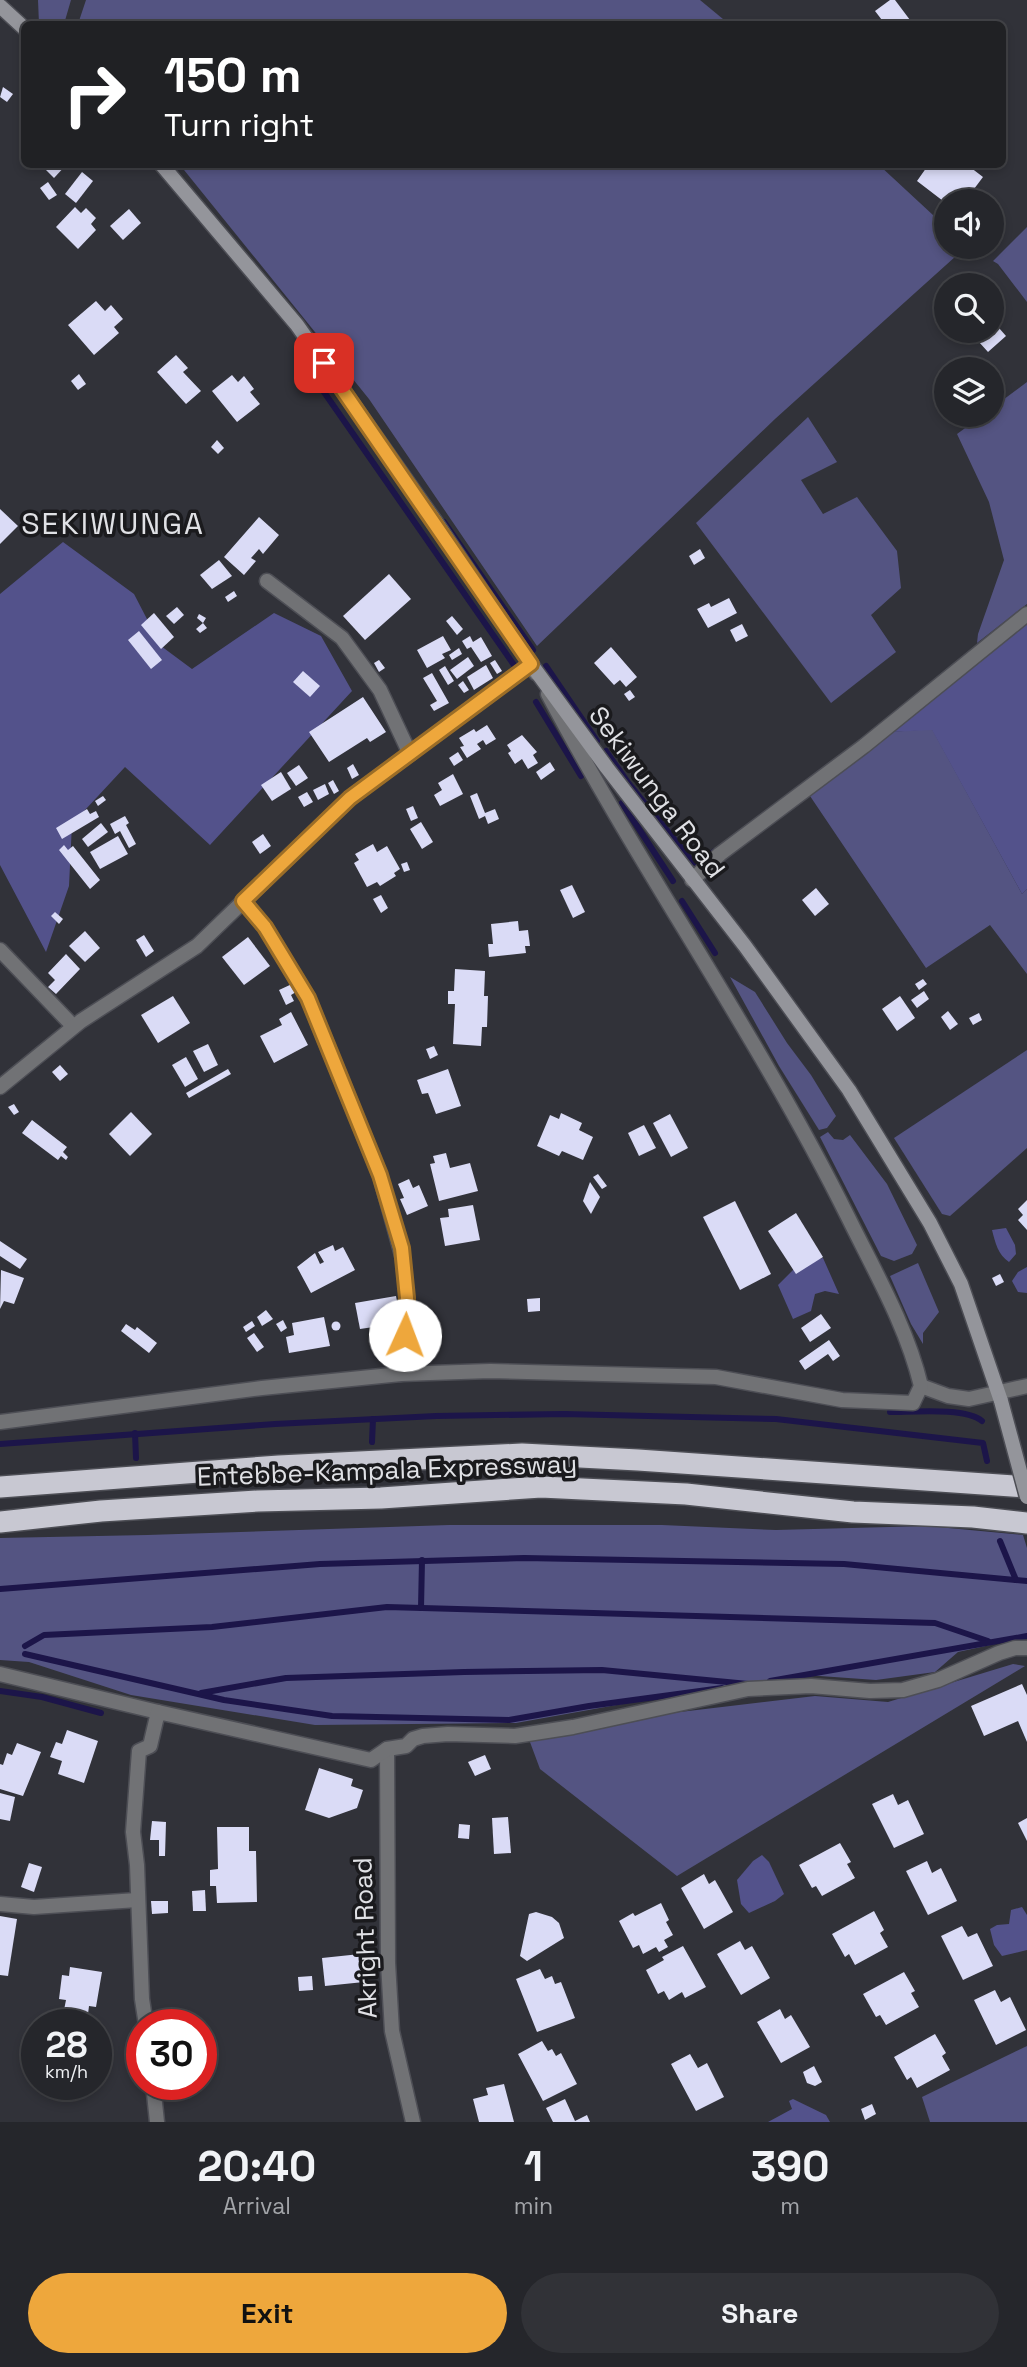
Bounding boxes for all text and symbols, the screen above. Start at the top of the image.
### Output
text: 150 m [164,44,302,106]
icon: right [49,49,140,140]
text: Turn right [164,105,314,145]
map controls [934,189,1004,427]
button: sound [934,189,1004,259]
button: search [934,273,1004,343]
pin [294,333,354,393]
icon: arrive [305,344,343,382]
button: layers [934,357,1004,427]
district label: SEKIWUNGA [21,504,205,543]
street label: Sekiwunga Road [581,699,733,885]
position arrow [368,1298,442,1372]
street label: Entebbe-Kampala Expressway [196,1446,578,1494]
street label: Akright Road [345,1857,385,2019]
speed limit sign: 30 [126,2009,217,2100]
text: 28 [46,2023,87,2067]
text: km/h [45,2060,88,2083]
text: 20:40 [198,2140,316,2193]
text: 1 [524,2140,543,2193]
text: 390 [751,2140,829,2193]
text: Arrival [223,2191,291,2221]
text: min [514,2191,553,2221]
text: m [780,2191,800,2221]
button: Exit [28,2273,507,2353]
button: Share [521,2273,999,2353]

